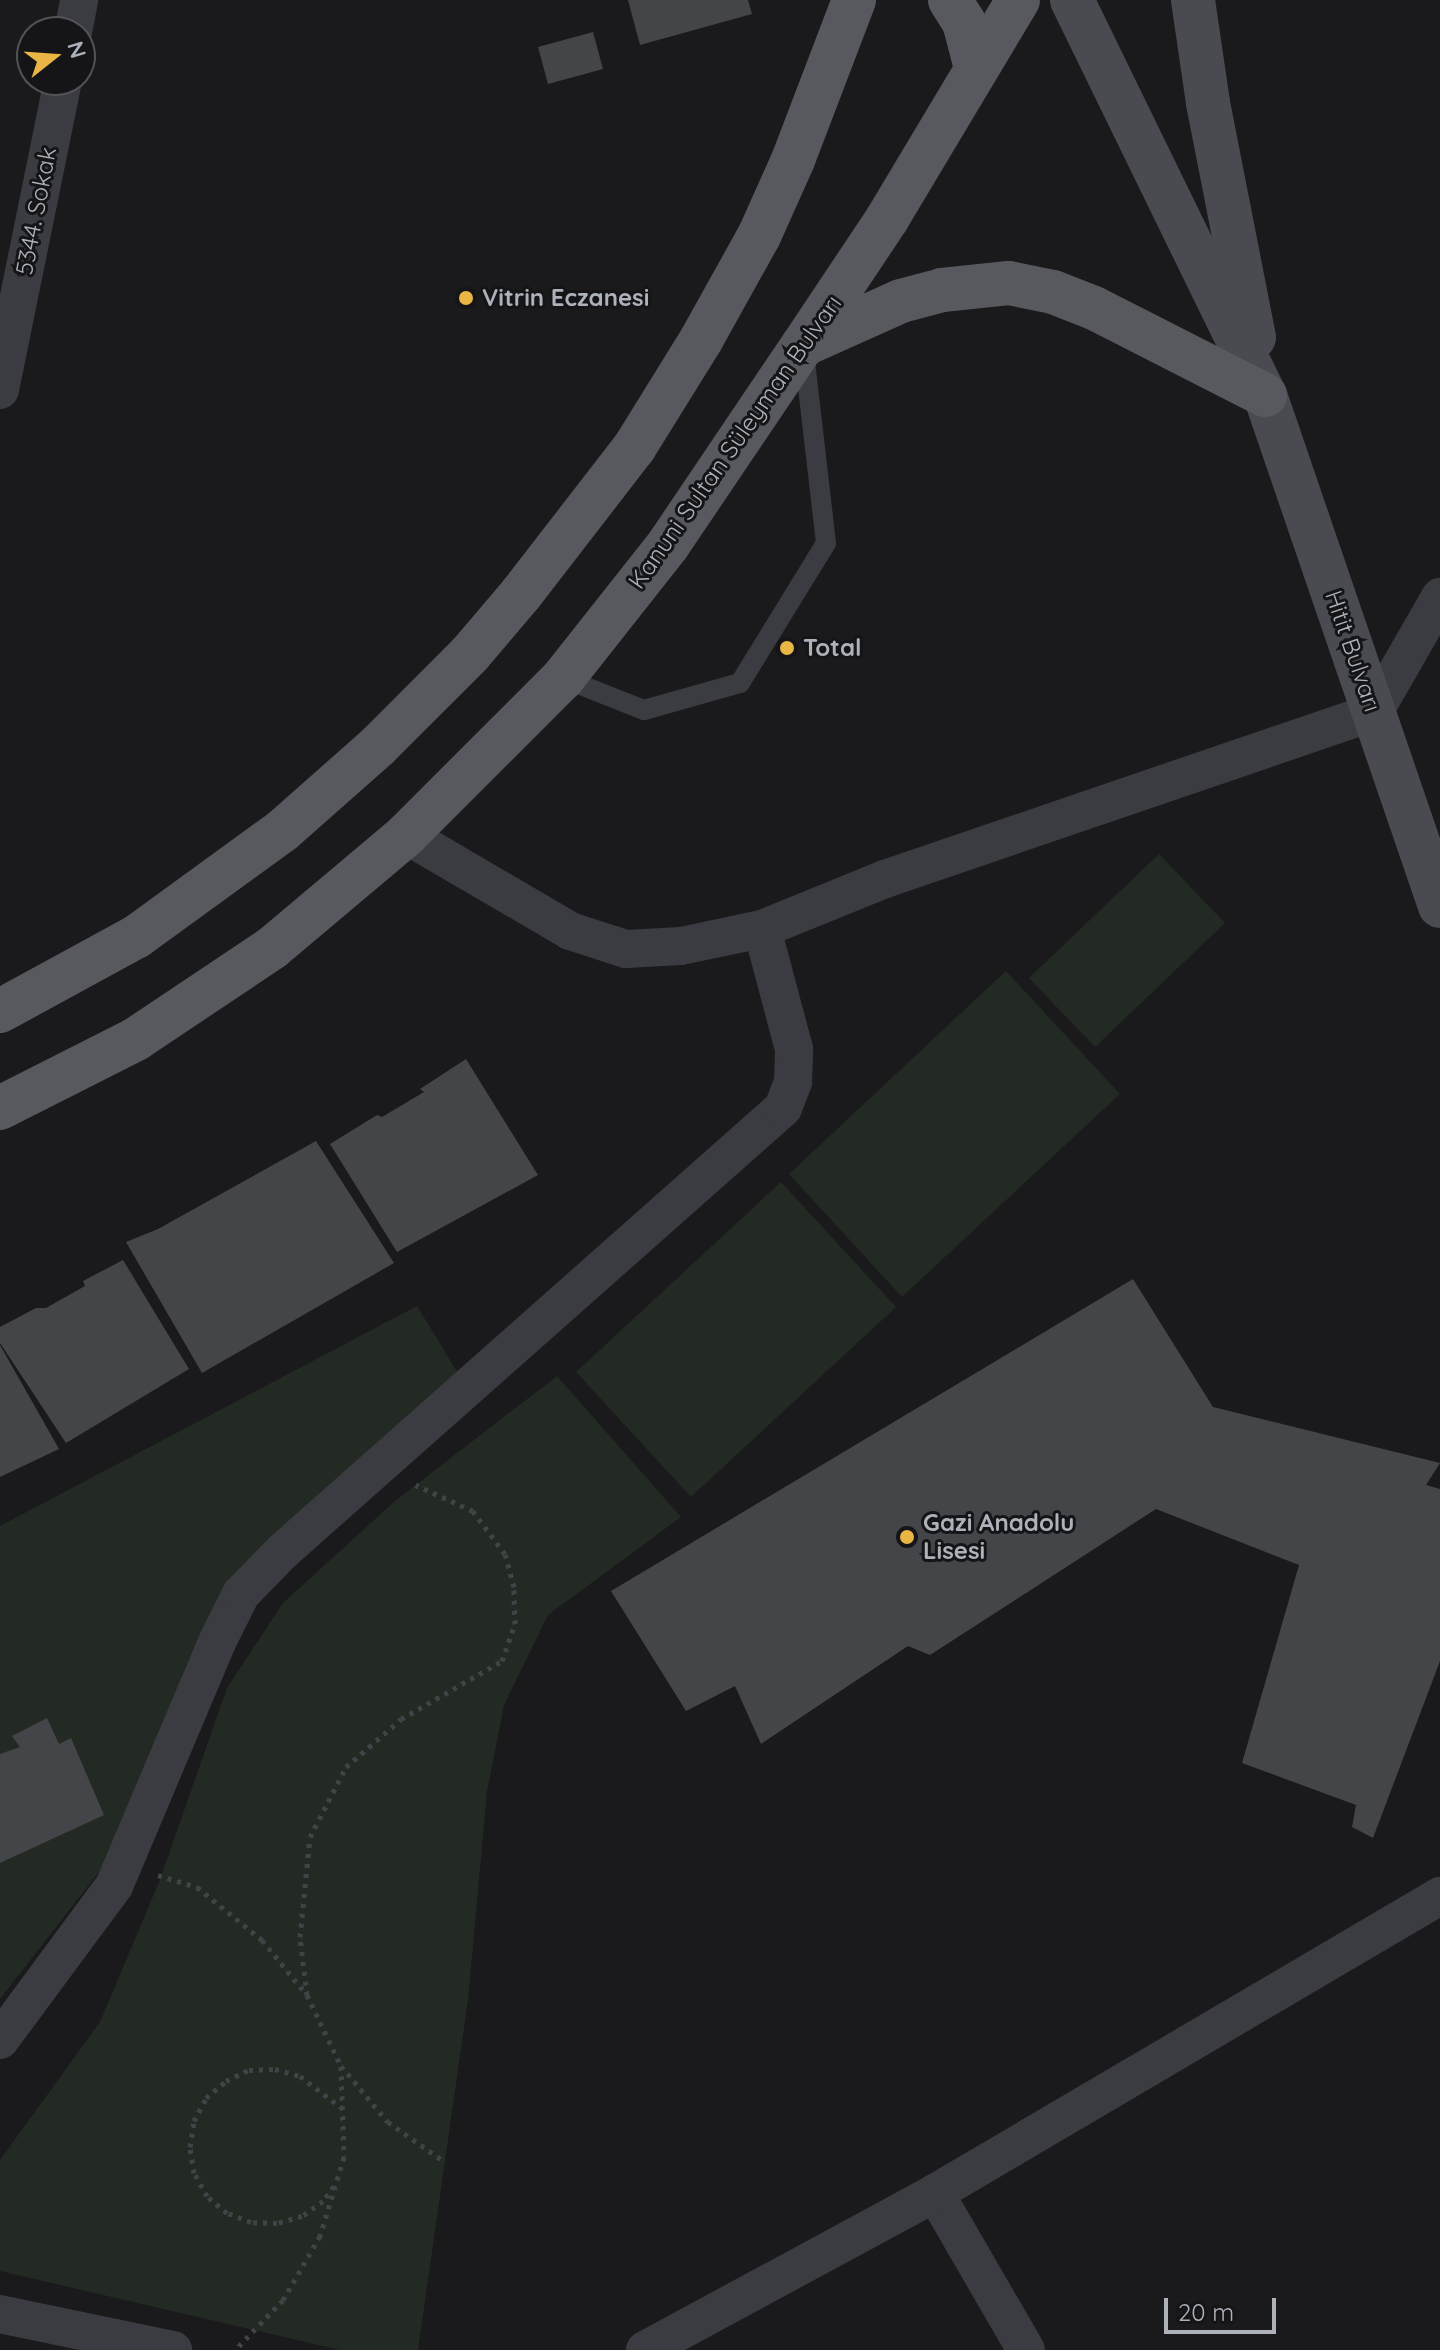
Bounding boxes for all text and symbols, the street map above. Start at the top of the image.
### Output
north arrow [16,16,96,96]
text: N [61,38,93,61]
street label: 5344. Sokak [9,144,63,278]
place label: Vitrin Eczanesi [482,284,649,312]
marker: Vitrin Eczanesi [457,289,475,307]
street label: Kanuni Sultan Süleyman Bulvarı [622,290,848,594]
street label: Hitit Bulvarı [1319,587,1387,715]
place label: Total [803,634,861,662]
marker: Total [778,639,796,657]
place label: Gazi Anadolu Lisesi [923,1509,1074,1565]
marker: Gazi Anadolu Lisesi [898,1528,916,1546]
scale bar [1168,2282,1280,2332]
text: 20 m [1178,2297,1234,2327]

